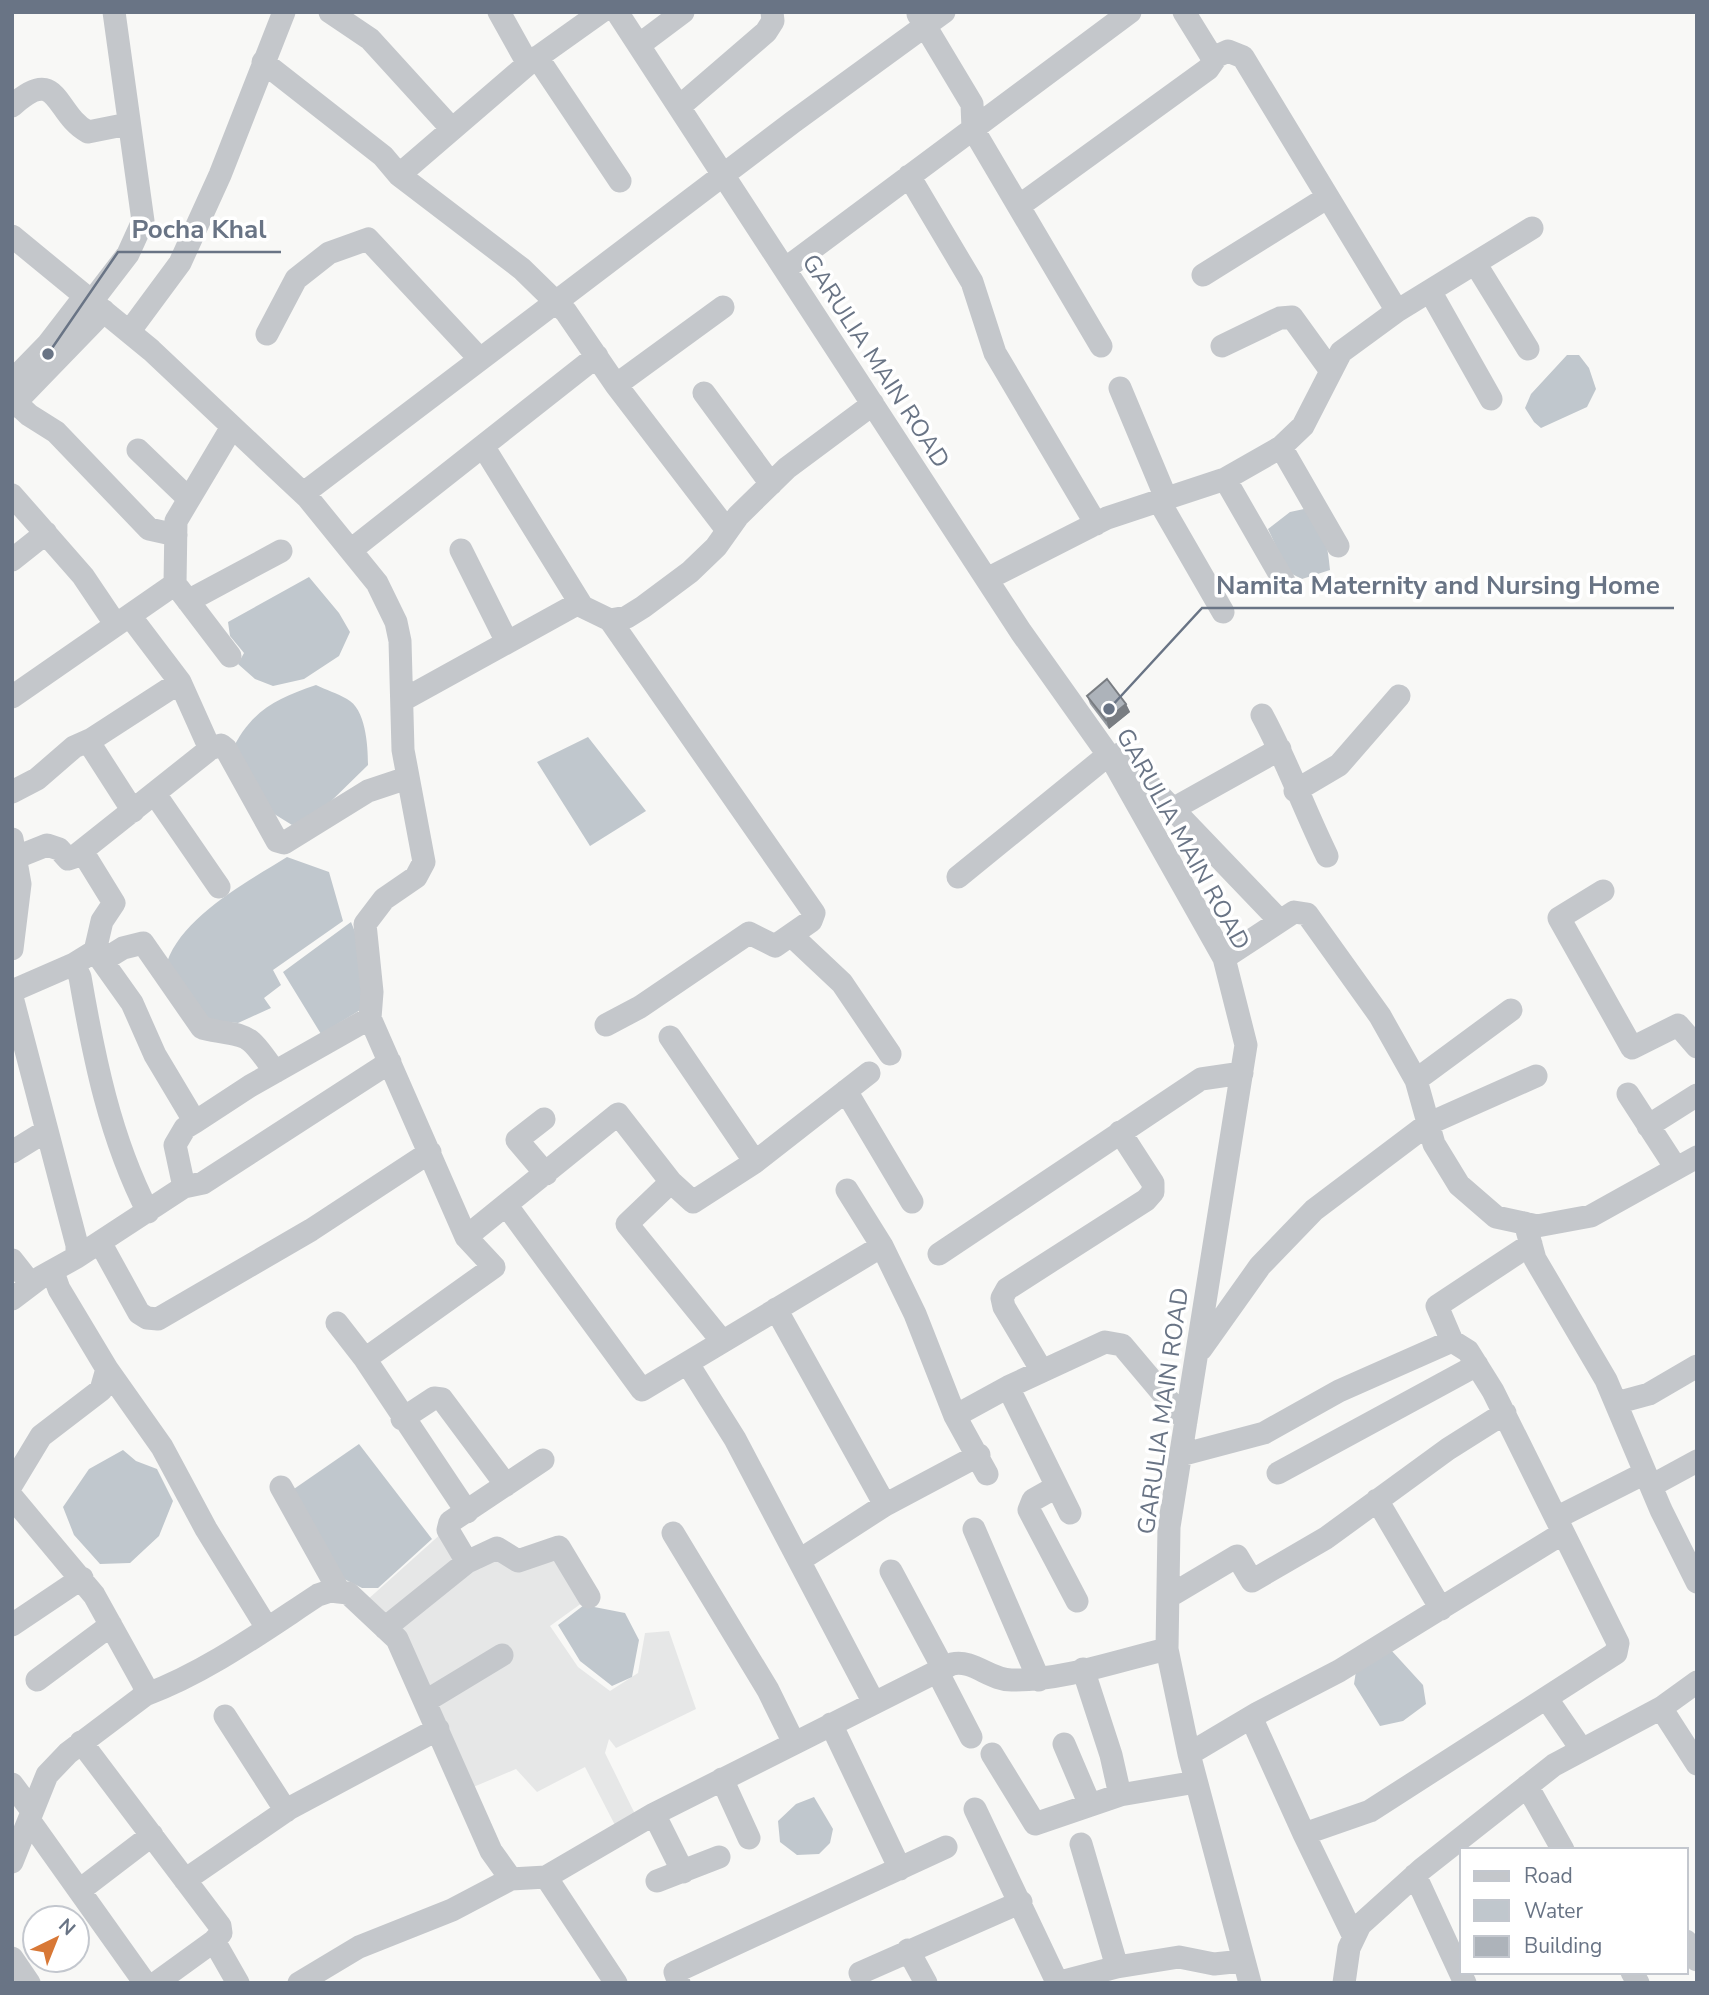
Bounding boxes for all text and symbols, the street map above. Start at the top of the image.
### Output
callout: Pocha Khal [118,205,281,252]
text: Pocha Khal [132,212,267,247]
street label: GARULIA MAIN ROAD [795,248,957,474]
callout: Namita Maternity and Nursing Home [1202,561,1674,608]
text: Namita Maternity and Nursing Home [1216,568,1660,603]
street label: GARULIA MAIN ROAD [1109,722,1257,956]
street label: GARULIA MAIN ROAD [1130,1286,1196,1536]
legend [1460,1848,1688,1974]
text: Road [1524,1862,1573,1890]
text: Water [1524,1897,1583,1925]
north arrow [21,1904,91,1974]
text: N [53,1913,81,1942]
text: Building [1524,1932,1602,1960]

